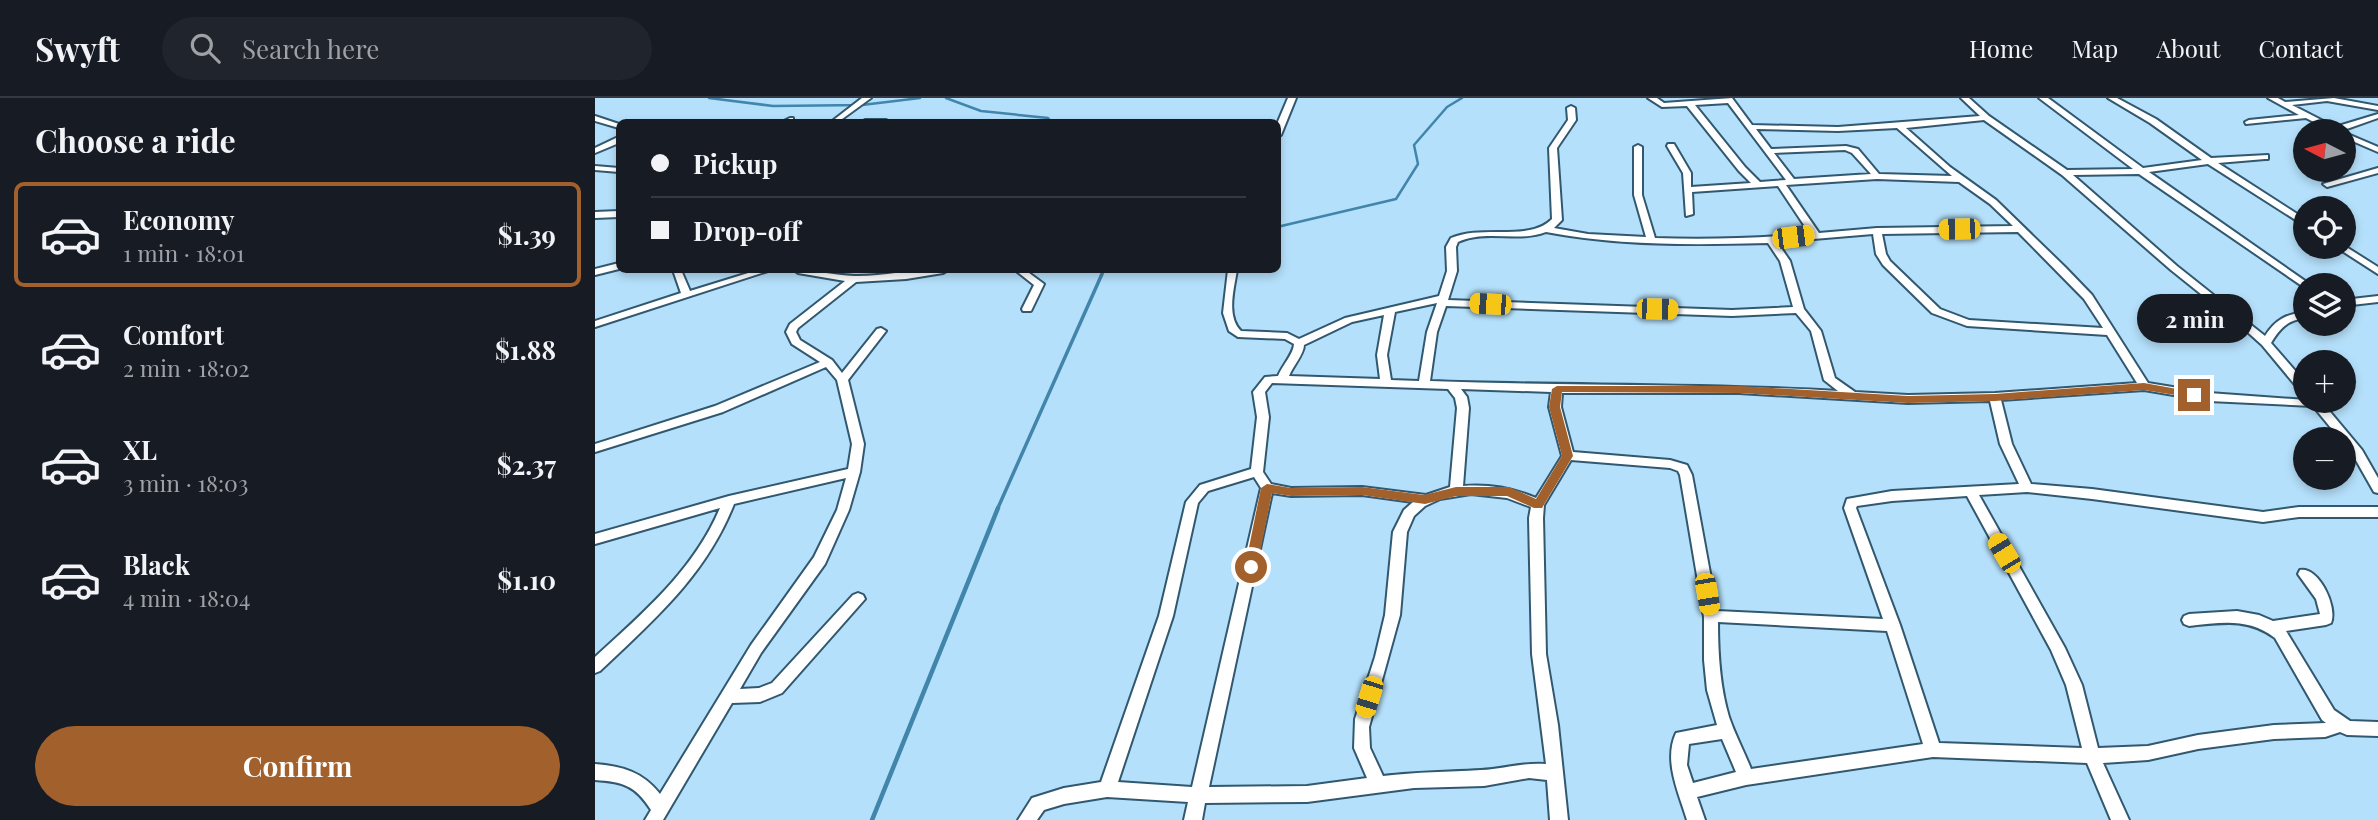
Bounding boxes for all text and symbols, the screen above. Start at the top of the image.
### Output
search box [162,17,652,80]
text: Swyft [35,26,120,70]
icon: search [186,29,224,67]
text: Search here [242,31,379,66]
text: Home [1969,32,2033,64]
text: Map [2071,32,2118,64]
text: About [2156,32,2220,64]
text: Contact [2258,32,2343,64]
text: Choose a ride [35,118,236,161]
north arrow [2293,119,2355,182]
map controls [2293,119,2356,490]
text: Pickup [693,146,777,181]
button: locate [2293,196,2356,259]
text: Economy [123,202,234,237]
icon: car [39,203,102,266]
text: Drop-off [693,213,800,248]
text: $1.39 [498,217,556,252]
car [1938,218,1981,240]
car [1771,224,1816,250]
text: 1 min · 18:01 [123,237,245,268]
button: layers [2293,273,2356,336]
car [1469,292,1512,316]
callout: 2 min [2136,294,2252,342]
car [1636,298,1679,320]
text: 2 min [2165,303,2225,334]
text: Comfort [123,317,224,352]
icon: car [39,318,102,381]
text: $1.88 [495,332,556,367]
button: + [2293,350,2356,413]
text: 2 min · 18:02 [123,352,250,383]
route end [2178,379,2210,411]
button: − [2293,427,2356,490]
text: XL [123,432,157,467]
icon: car [39,433,102,496]
text: $2.37 [497,447,556,482]
text: 3 min · 18:03 [123,467,248,498]
car [1985,530,2024,576]
text: Black [123,547,190,582]
icon: car [39,548,102,611]
route start [1235,551,1267,583]
text: $1.10 [497,562,556,597]
car [1694,571,1721,617]
text: 4 min · 18:04 [123,582,250,613]
car [1353,674,1386,720]
button: Confirm [35,726,560,806]

